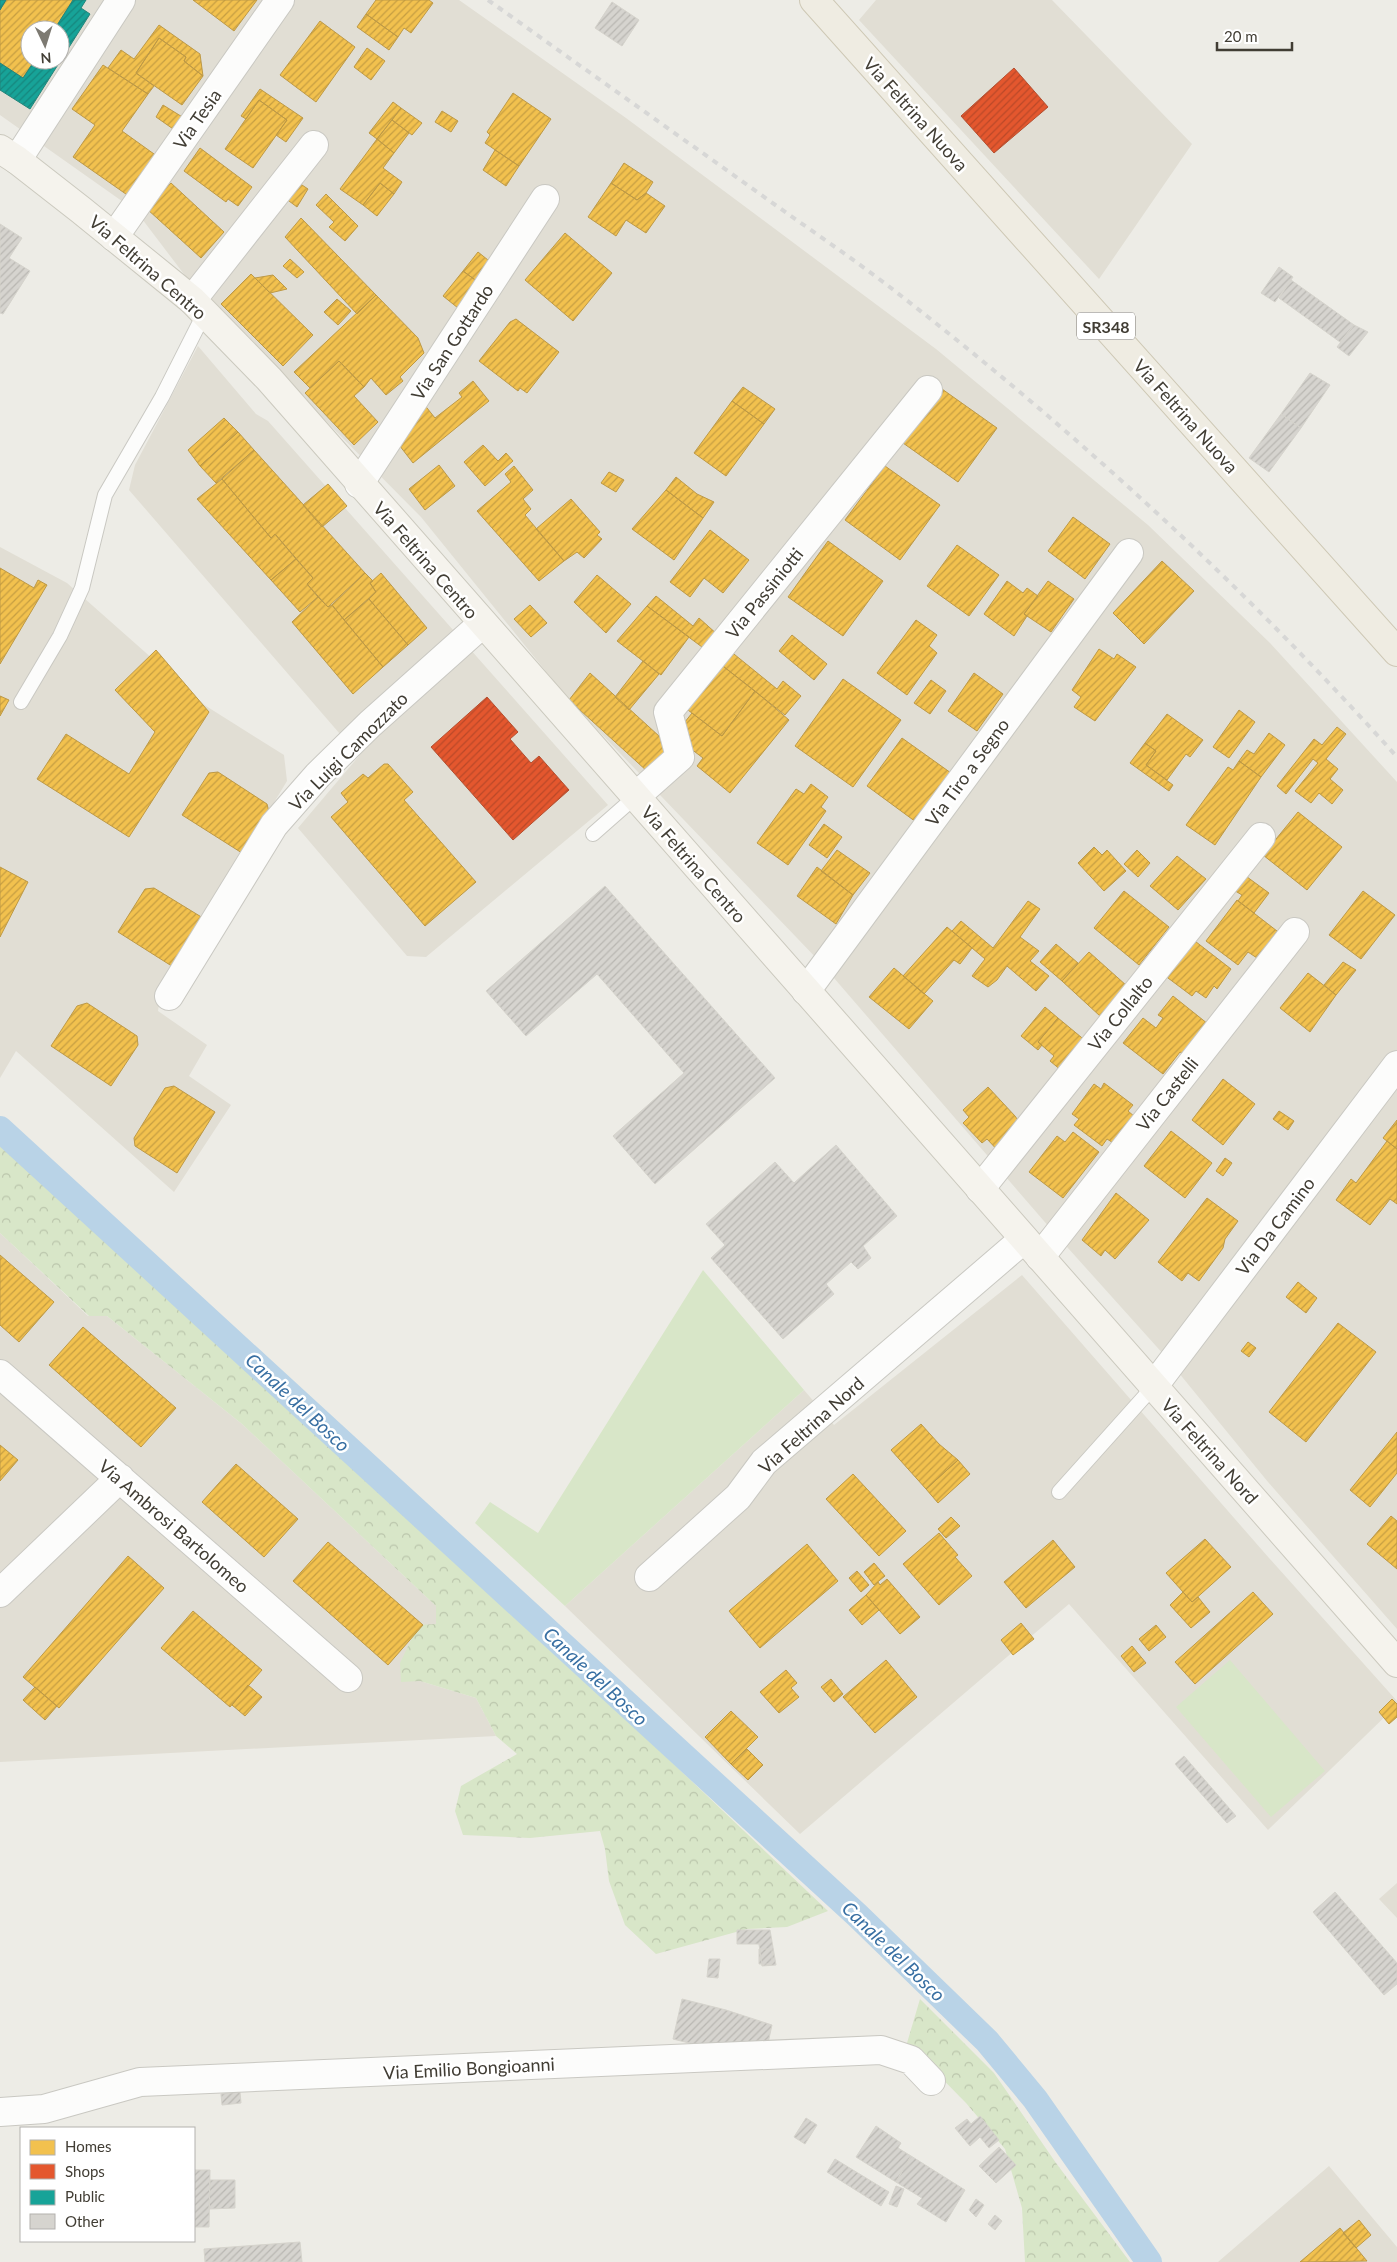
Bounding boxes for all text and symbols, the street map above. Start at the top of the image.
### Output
north arrow [20,20,70,70]
scale bar [1217,20,1292,52]
text: 20 m [1224,27,1258,45]
text: N [40,50,52,67]
street label: Via Feltrina Nuova [859,52,973,176]
street label: Via Tesia [168,85,226,153]
street label: Via Feltrina Centro [85,210,211,324]
street label: Via San Gottardo [406,280,498,404]
road number: SR348 [1077,312,1135,340]
street label: Via Feltrina Nuova [1129,354,1243,478]
street label: Via Feltrina Centro [369,497,483,623]
street label: Via Passiniotti [721,543,807,643]
street label: Via Luigi Camozzato [284,687,412,815]
street label: Via Tiro a Segno [921,714,1013,830]
street label: Via Feltrina Centro [637,801,751,927]
street label: Via Collalto [1083,971,1157,1055]
street label: Via Castelli [1131,1053,1203,1135]
street label: Via Da Camino [1231,1172,1319,1280]
water label: Canale del Bosco [241,1348,355,1456]
street label: Via Feltrina Nord [754,1372,868,1478]
street label: Via Feltrina Nord [1157,1394,1263,1508]
street label: Via Ambrosi Bartolomeo [94,1455,254,1597]
water label: Canale del Bosco [539,1622,653,1730]
water label: Canale del Bosco [838,1896,950,2006]
street label: Via Emilio Bongioanni [383,2053,555,2083]
legend [20,2127,195,2242]
text: Homes [65,2137,111,2155]
text: Shops [65,2162,105,2180]
text: Public [65,2187,105,2205]
text: Other [65,2212,105,2230]

